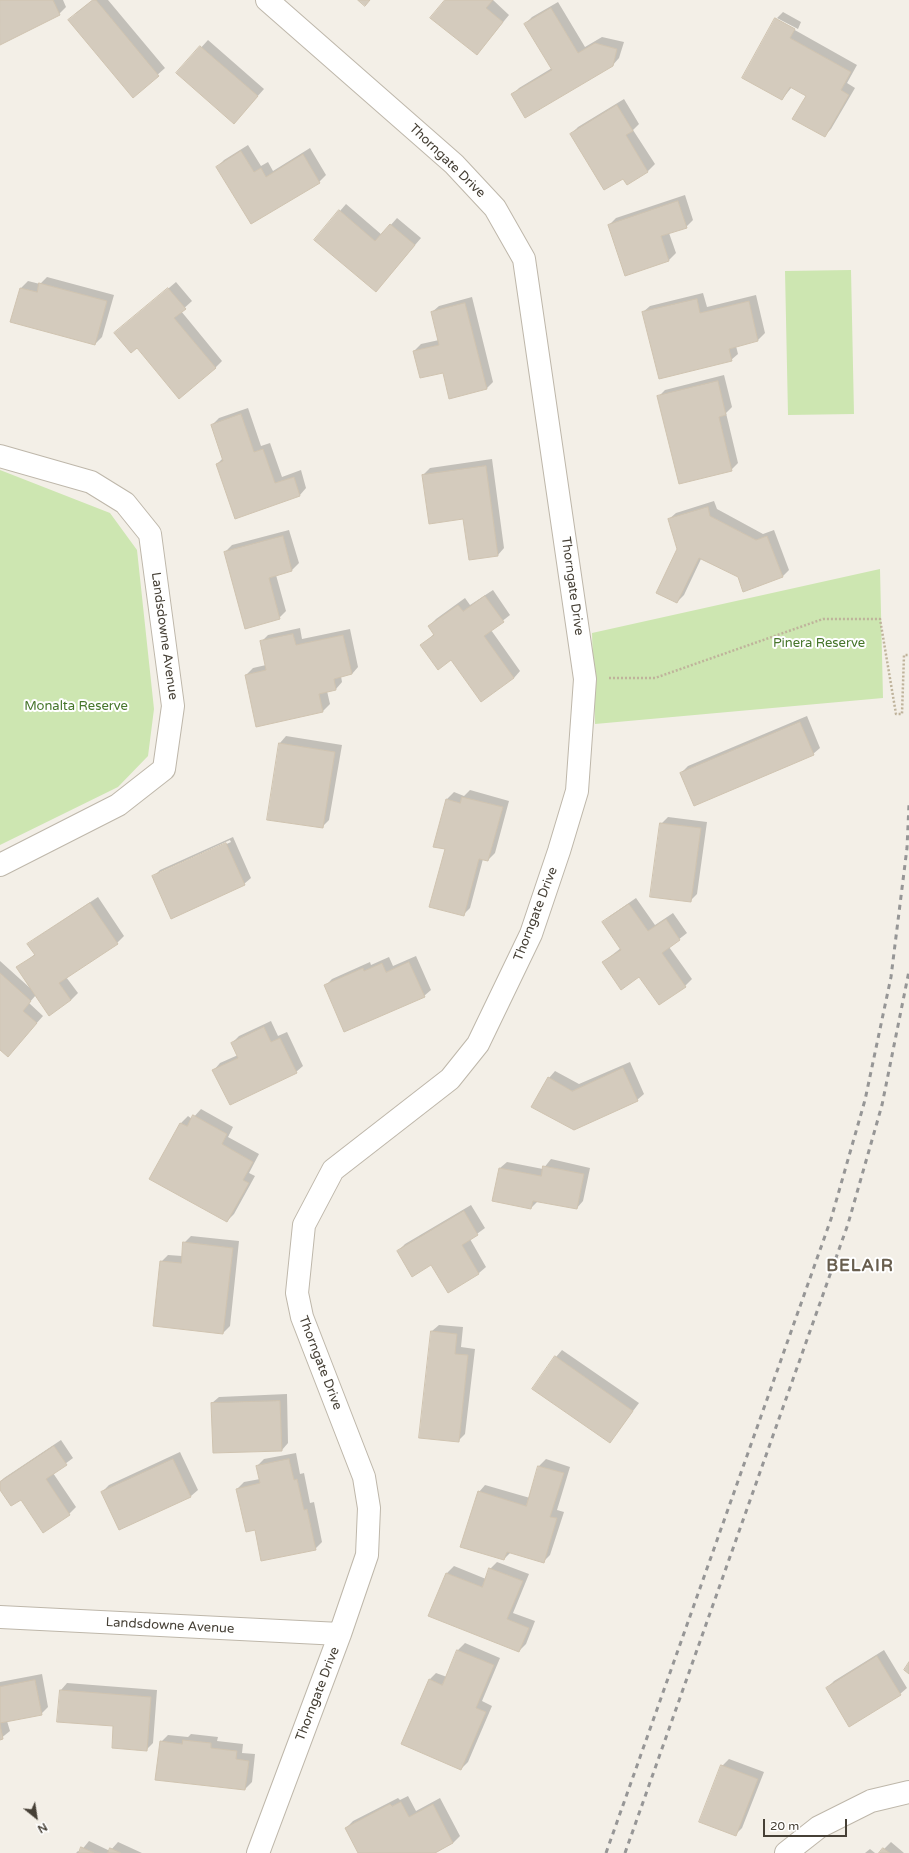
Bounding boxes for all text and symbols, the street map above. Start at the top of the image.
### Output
street label: Thorngate Drive [406,121,488,201]
street label: Thorngate Drive [557,536,587,636]
street label: Landsdowne Avenue [147,571,181,701]
park label: Pinera Reserve [773,636,865,652]
park label: Monalta Reserve [24,699,128,715]
street label: Thorngate Drive [511,865,561,963]
district label: BELAIR [826,1257,894,1277]
street label: Thorngate Drive [295,1314,345,1412]
street label: Landsdowne Avenue [105,1615,235,1637]
street label: Thorngate Drive [293,1645,343,1743]
north arrow [16,1797,56,1837]
scale bar [765,1811,849,1837]
text: 20 m [770,1819,799,1833]
text: N [35,1820,49,1836]

